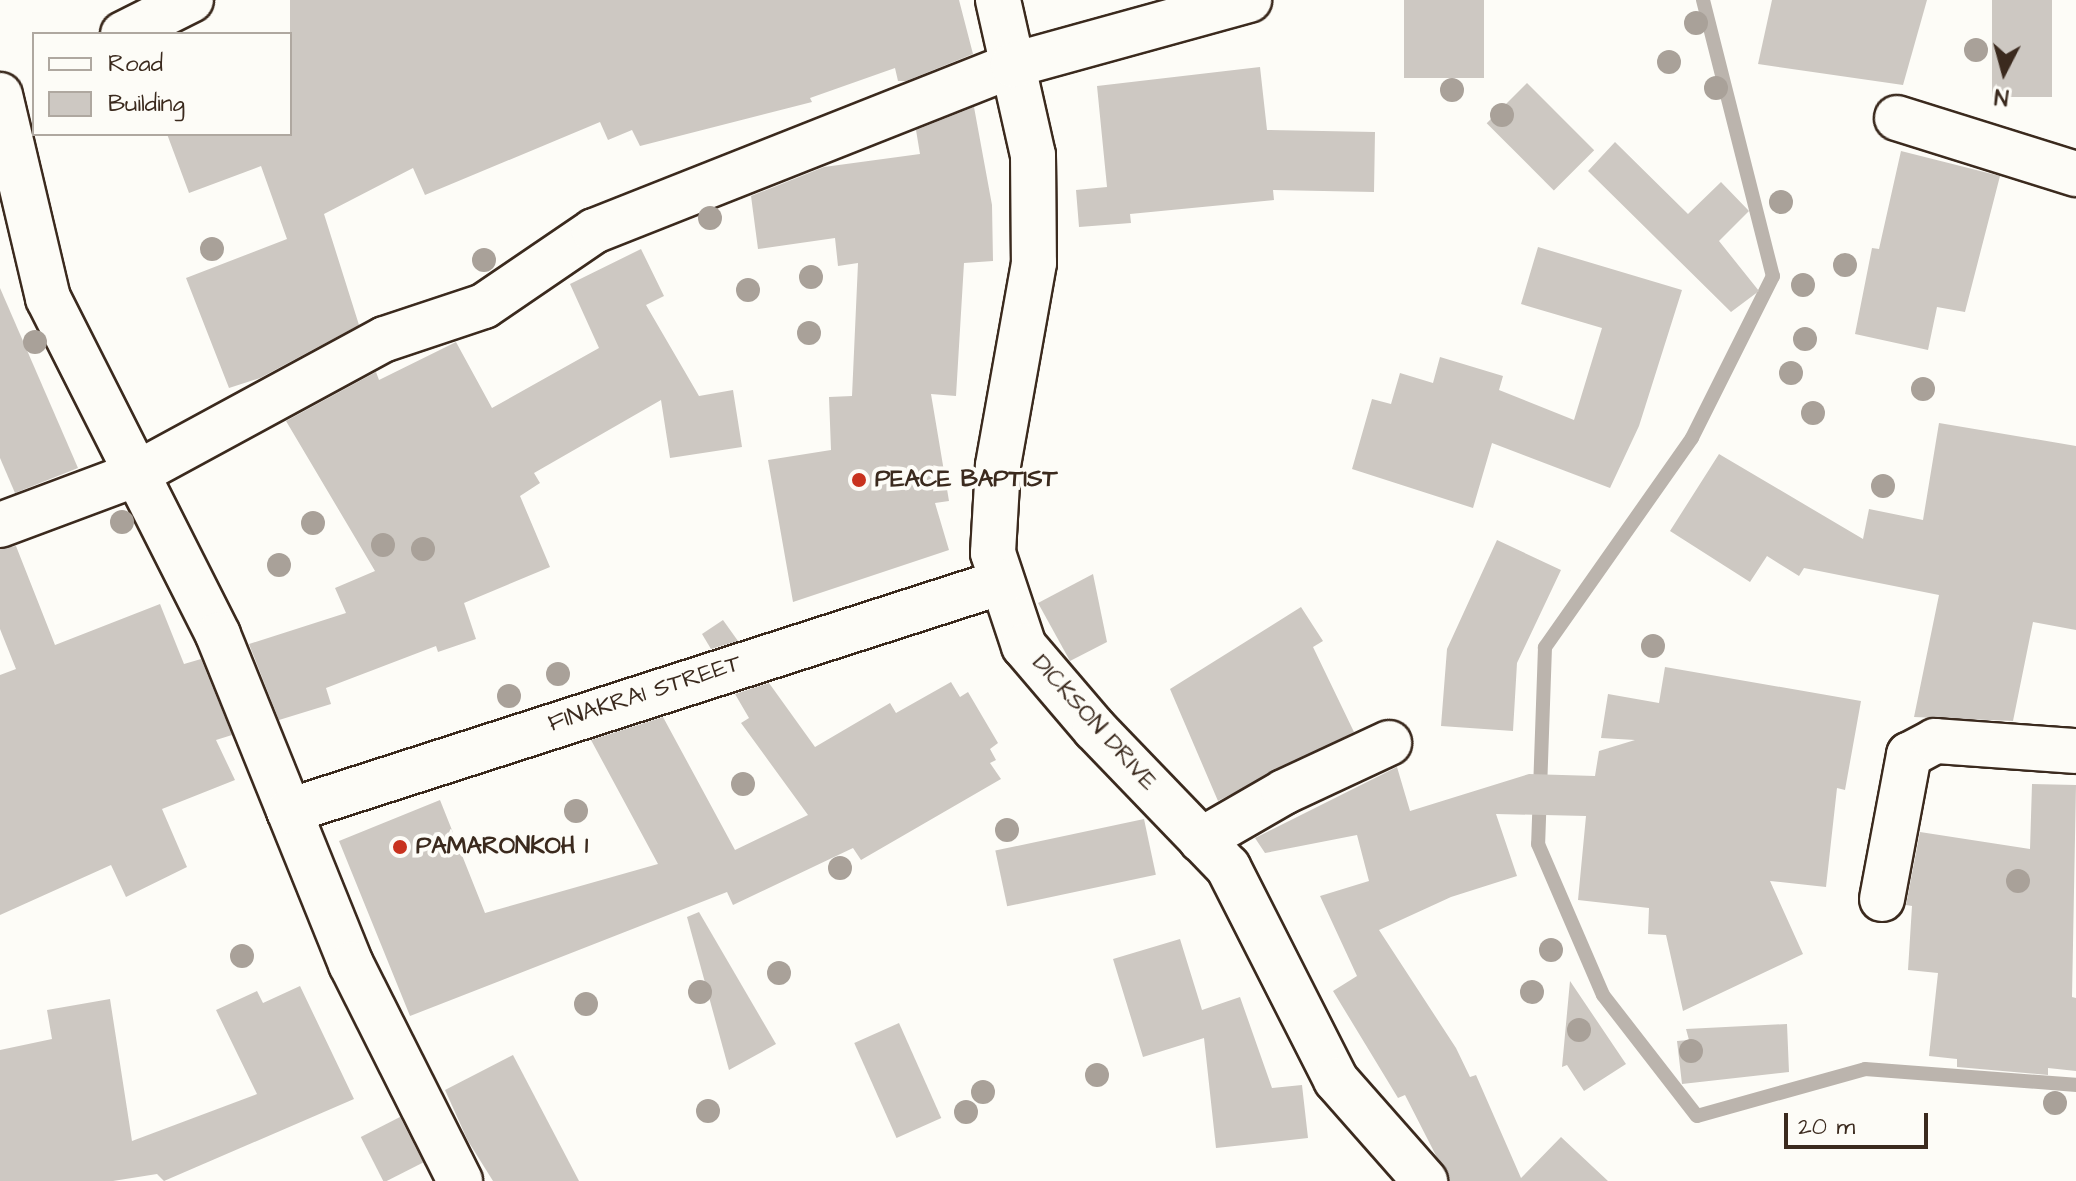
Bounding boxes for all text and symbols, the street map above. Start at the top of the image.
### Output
legend [32,32,292,136]
north arrow [1964,32,2044,112]
text: Road [108,47,163,81]
text: N [1993,80,2010,113]
text: Building [108,87,185,121]
place label: PEACE BAPTIST [875,466,1057,494]
marker: PEACE BAPTIST [850,471,868,489]
street label: FINAKRA1 STREET [545,649,745,739]
street label: DICKSON DRIVE [1026,649,1162,797]
place label: PAMARONKOH 1 [416,833,588,861]
marker: PAMARONKOH 1 [391,838,409,856]
scale bar [1788,1097,1932,1147]
text: 20 m [1798,1110,1855,1144]

